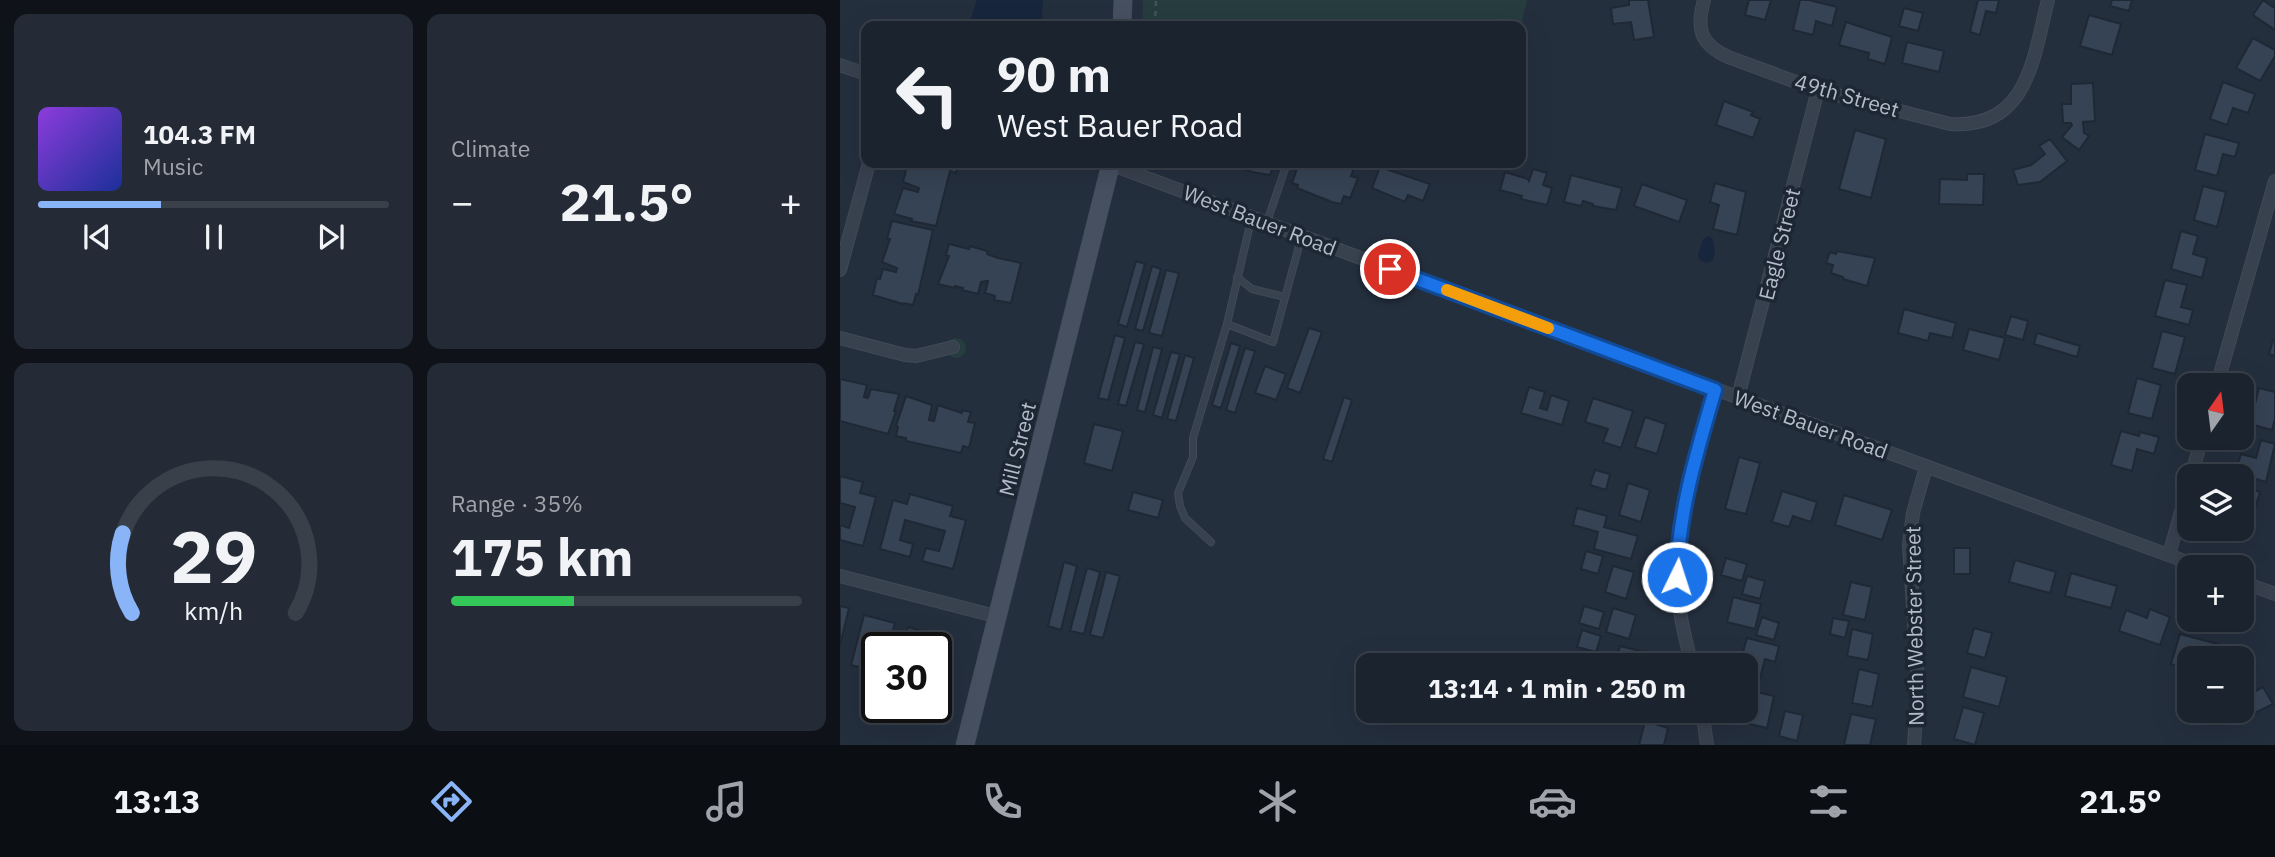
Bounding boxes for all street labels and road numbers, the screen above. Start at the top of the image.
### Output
street label: 49th Street [1792,67,1902,123]
street label: West Bauer Road [1180,178,1340,262]
street label: Eagle Street [1752,185,1806,303]
street label: West Bauer Road [1730,383,1892,465]
street label: Mill Street [992,399,1042,499]
street label: North Webster Street [1898,526,1930,726]

